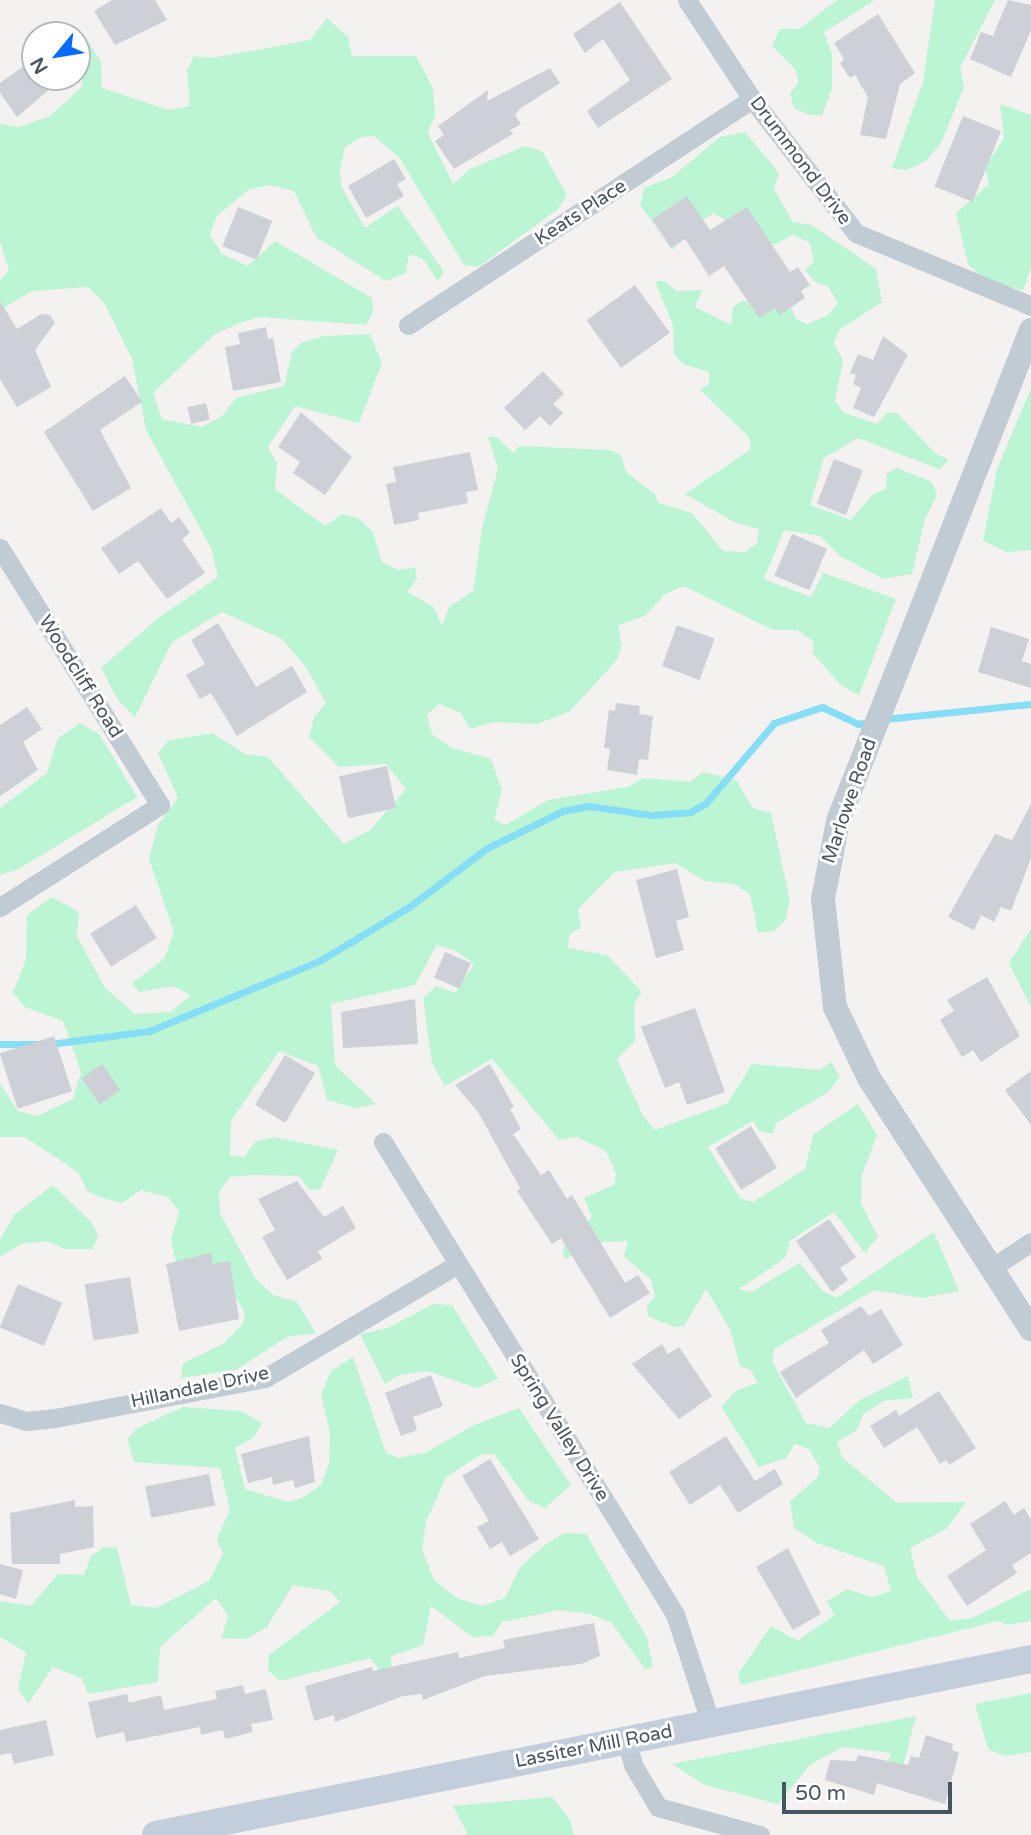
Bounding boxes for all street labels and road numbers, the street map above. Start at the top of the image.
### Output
street label: Drummond Drive [744,92,856,230]
street label: Keats Place [531,175,631,251]
street label: Woodcliff Road [33,611,127,743]
street label: Marlowe Road [818,735,882,867]
street label: Spring Valley Drive [505,1350,613,1506]
street label: Hillandale Drive [129,1362,271,1414]
street label: Lassiter Mill Road [513,1721,675,1773]

